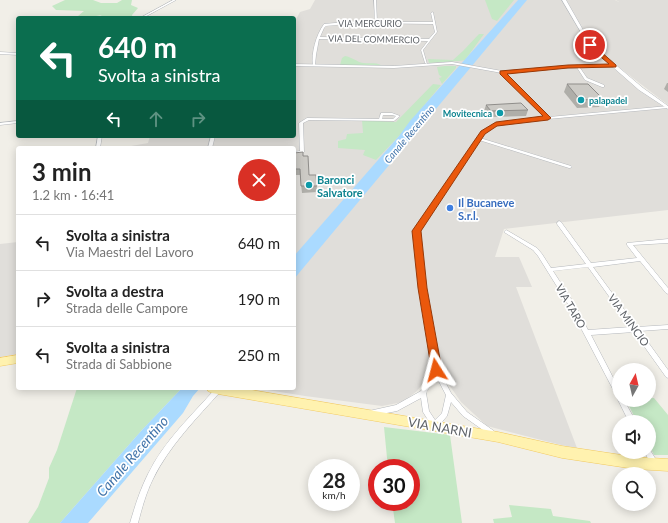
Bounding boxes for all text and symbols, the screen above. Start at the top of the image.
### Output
street label: VIA MERCURIO [338,18,402,29]
pin [573,28,607,62]
text: 640 m [98,30,177,64]
icon: left [32,32,84,84]
street label: VIA DEL COMMERCIO [328,33,420,45]
icon: arrive [579,34,601,56]
text: Svolta a sinistra [98,64,220,86]
marker: palapadel [576,95,586,105]
place label: palapadel [589,95,627,106]
water label: Canale Recentino [381,103,437,165]
icon: left [103,108,125,130]
icon: ahead [145,108,167,130]
icon: right [187,108,209,130]
place label: Movitecnica [443,108,492,119]
marker: Movitecnica [495,108,505,118]
text: 3 min [32,157,92,186]
button: close [238,159,280,201]
place label: Baronci Salvatore [317,173,363,199]
marker: Baronci Salvatore [304,180,314,190]
text: 1.2 km · 16:41 [32,187,114,203]
place label: Il Bucaneve S.r.l. [458,196,514,222]
marker: Il Bucaneve S.r.l. [445,203,455,213]
text: Svolta a sinistra [66,226,170,244]
icon: left [32,232,54,254]
text: 640 m [238,234,280,252]
text: Via Maestri del Lavoro [66,244,194,260]
text: Svolta a destra [66,282,164,300]
street label: VIA TARO [553,282,589,331]
icon: right [32,288,54,310]
text: 190 m [238,290,280,308]
street label: VIA MINCIO [606,291,652,349]
text: Strada delle Campore [66,300,188,316]
text: Svolta a sinistra [66,338,170,356]
icon: left [32,344,54,366]
text: 250 m [238,346,280,364]
position arrow [415,349,457,391]
text: Strada di Sabbione [66,356,172,372]
north arrow [612,363,656,407]
map controls [612,363,656,511]
water label: Canale Recentino [92,412,172,500]
street label: VIA NARNI [407,414,473,440]
button: sound [612,415,656,459]
speed limit sign: 30 [368,459,420,511]
button: search [612,467,656,511]
text: 28 [322,468,346,492]
text: km/h [322,489,346,501]

